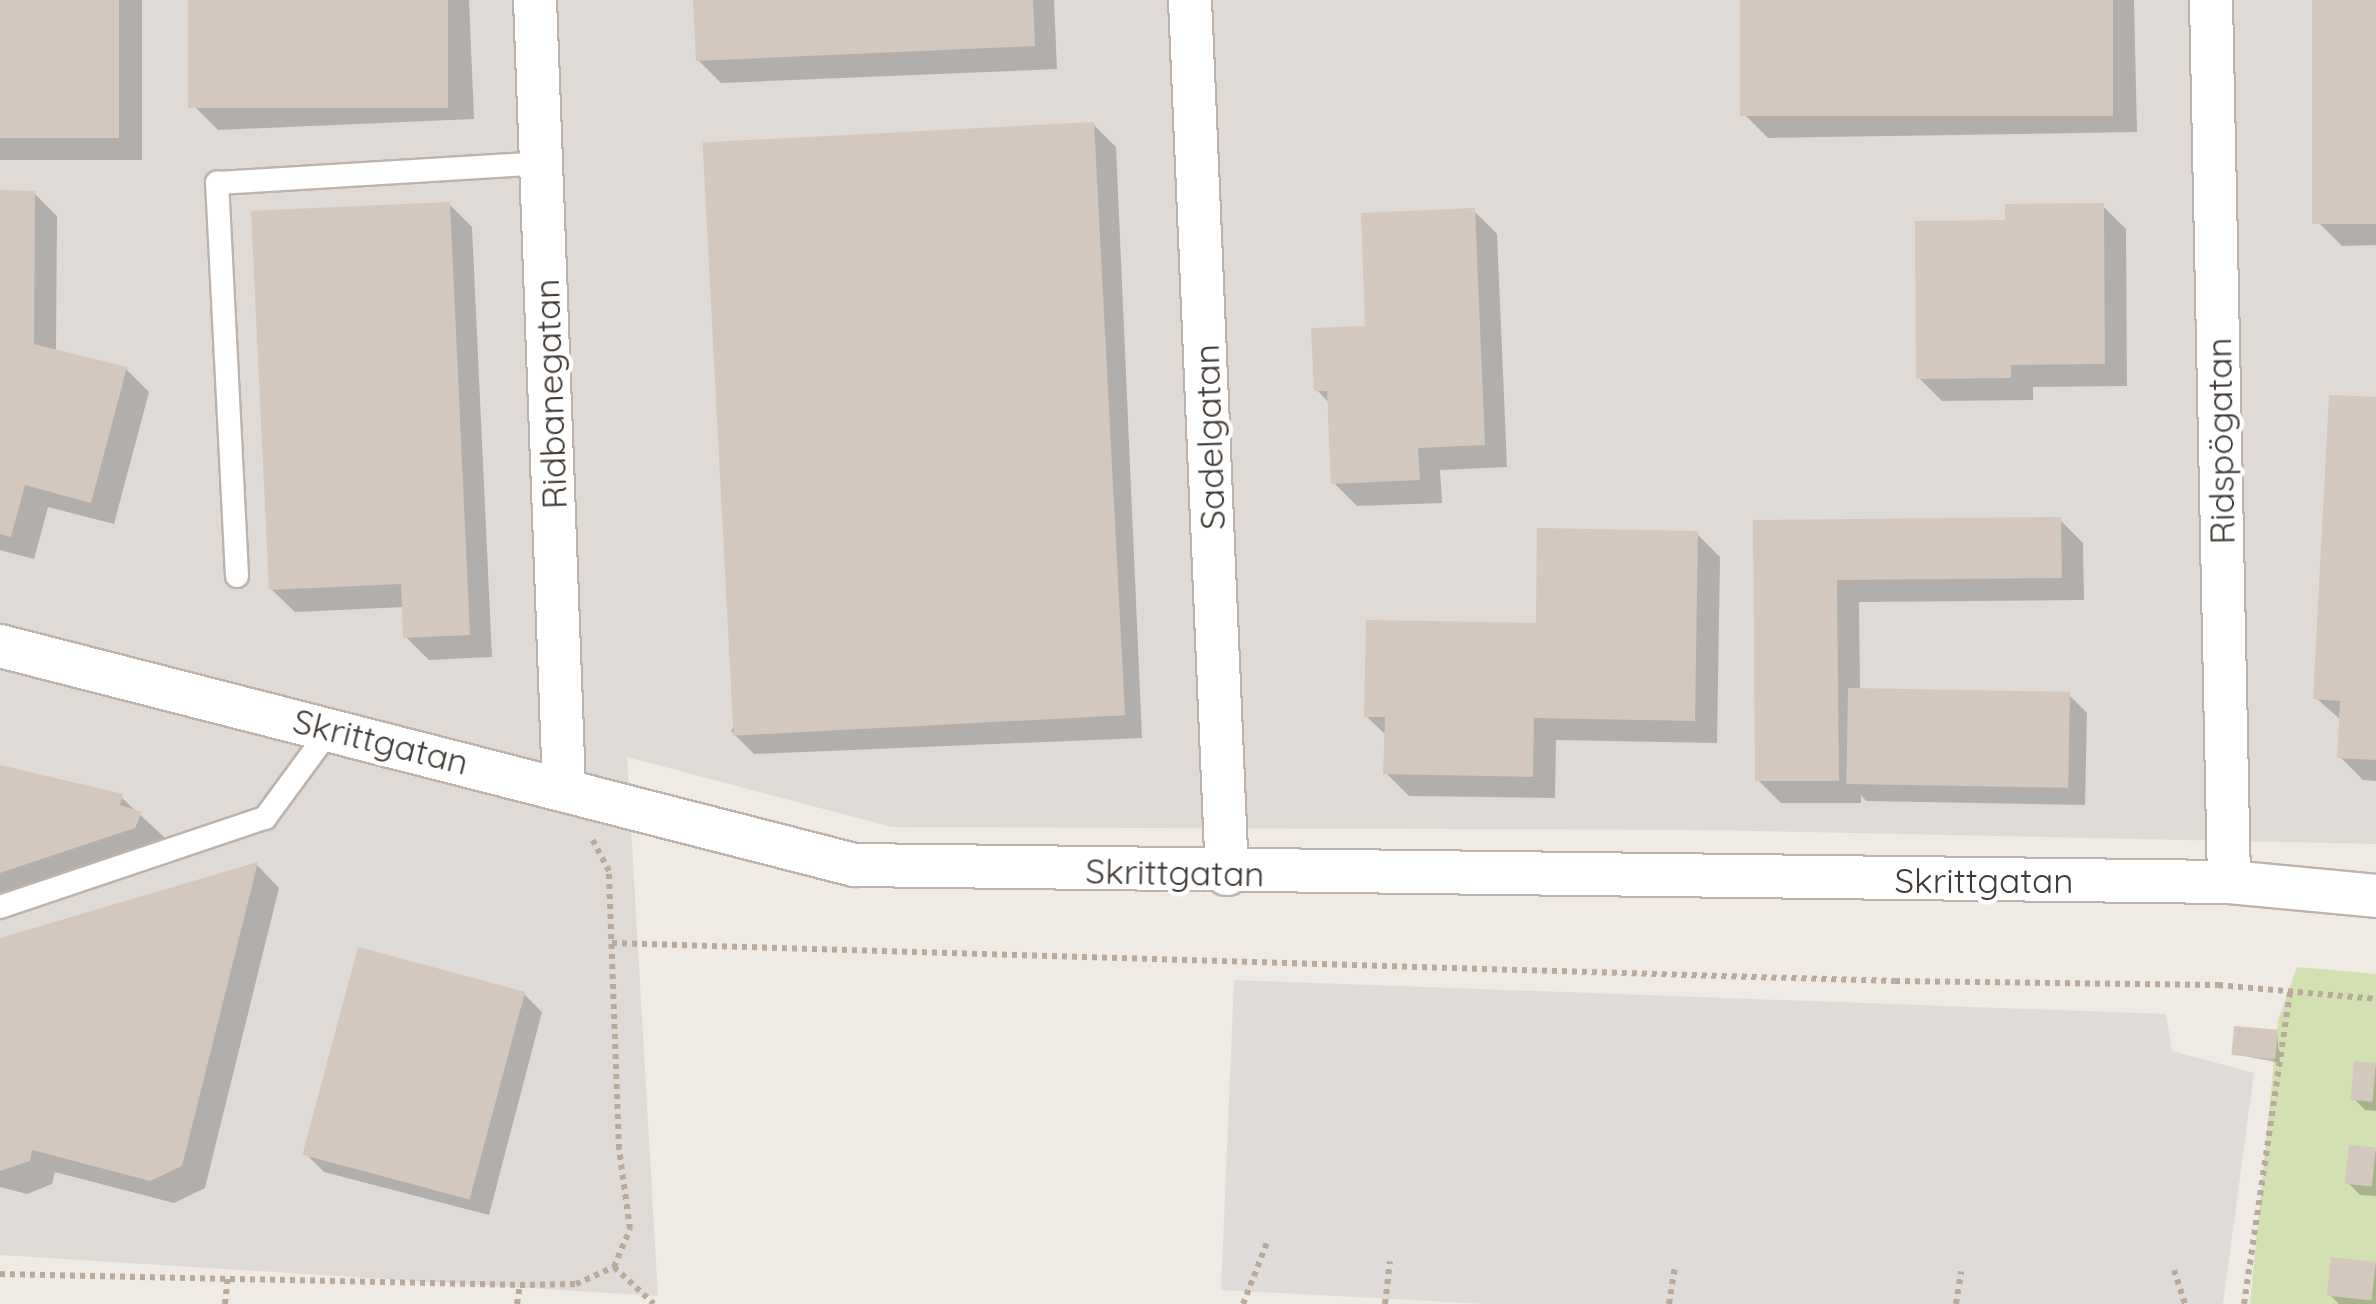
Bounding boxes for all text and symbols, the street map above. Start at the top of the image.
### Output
street label: Ridbanegatan [525,278,575,510]
street label: Ridspögatan [2197,337,2243,545]
street label: Sadelgatan [1185,343,1233,531]
street label: Skrittgatan [289,699,473,783]
street label: Skrittgatan [1085,849,1265,895]
street label: Skrittgatan [1894,859,2074,901]

